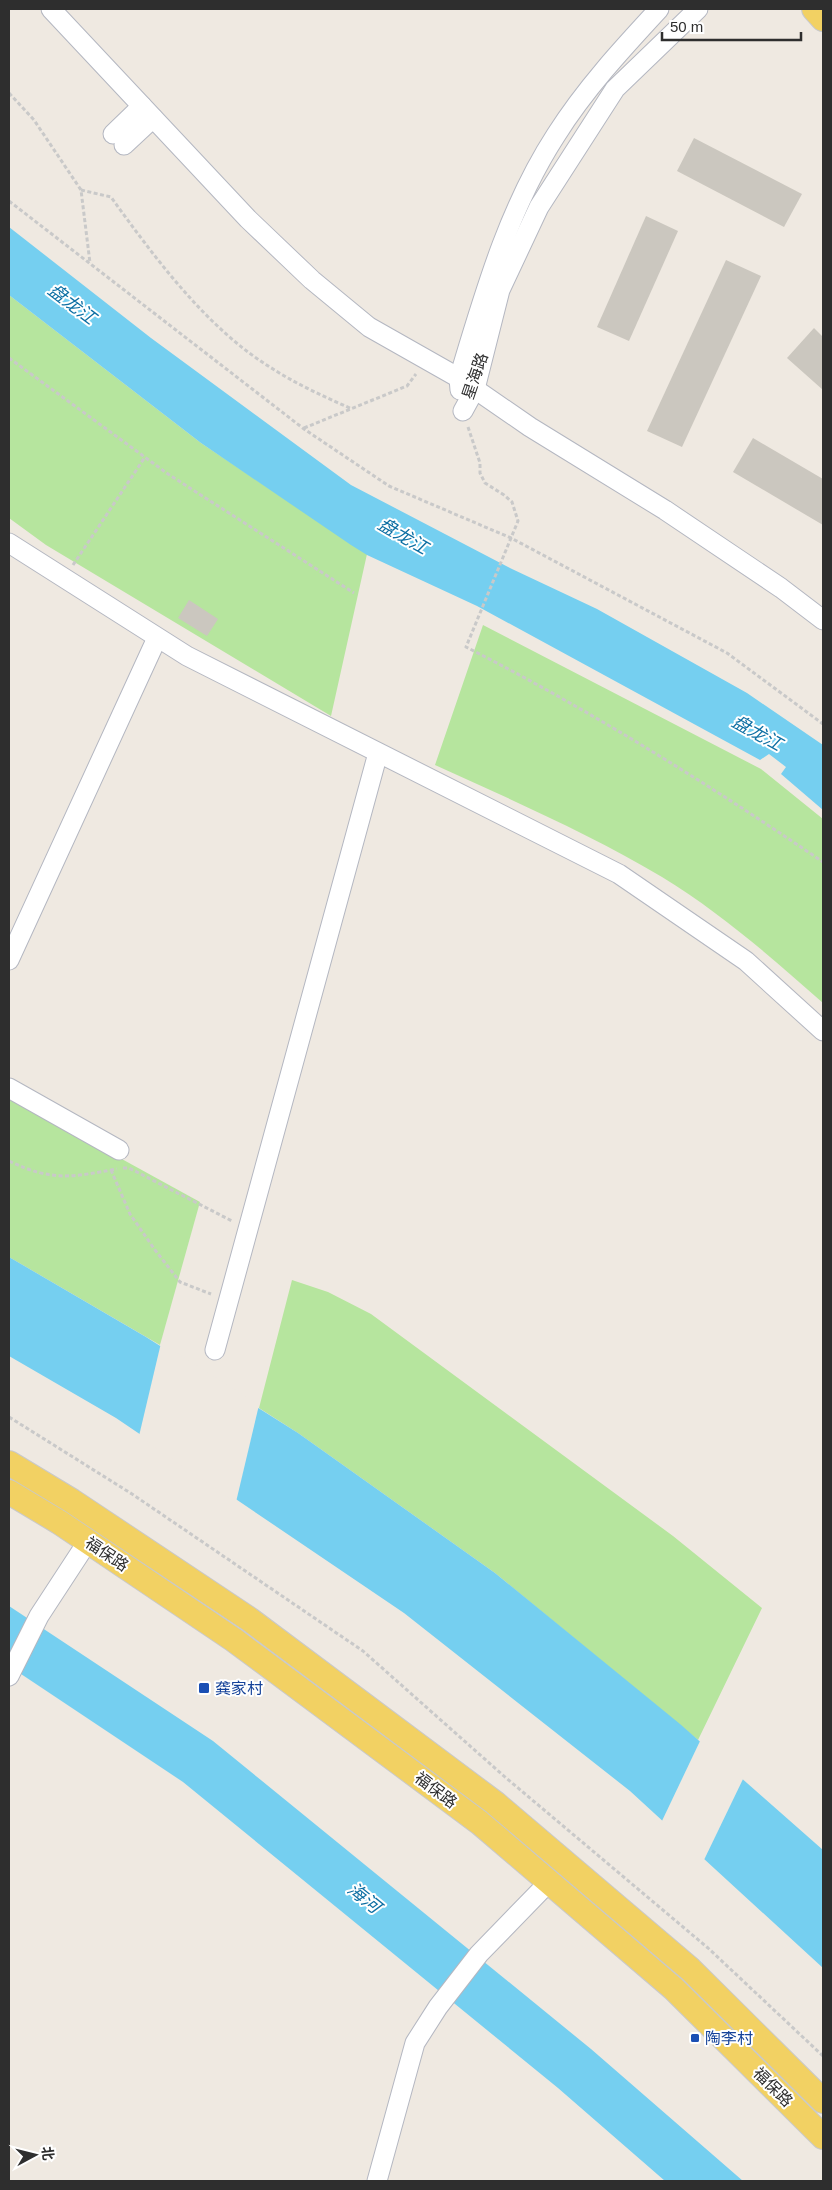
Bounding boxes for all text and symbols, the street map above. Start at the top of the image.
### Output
scale bar [662,10,801,42]
text: 50 m [670,18,703,35]
water label: 盘龙江 [44,280,101,329]
street label: 星海路 [459,351,491,401]
water label: 盘龙江 [375,514,433,559]
water label: 盘龙江 [729,711,787,756]
street label: 福保路 [82,1534,132,1574]
place label: 龚家村 [215,1680,263,1697]
marker: 龚家村 [197,1681,211,1695]
street label: 福保路 [412,1769,460,1811]
water label: 海河 [344,1879,387,1919]
place label: 陶李村 [705,2030,753,2047]
marker: 陶李村 [689,2032,701,2044]
street label: 福保路 [750,2064,796,2110]
north arrow [10,2130,60,2180]
text: 北 [39,2145,57,2161]

